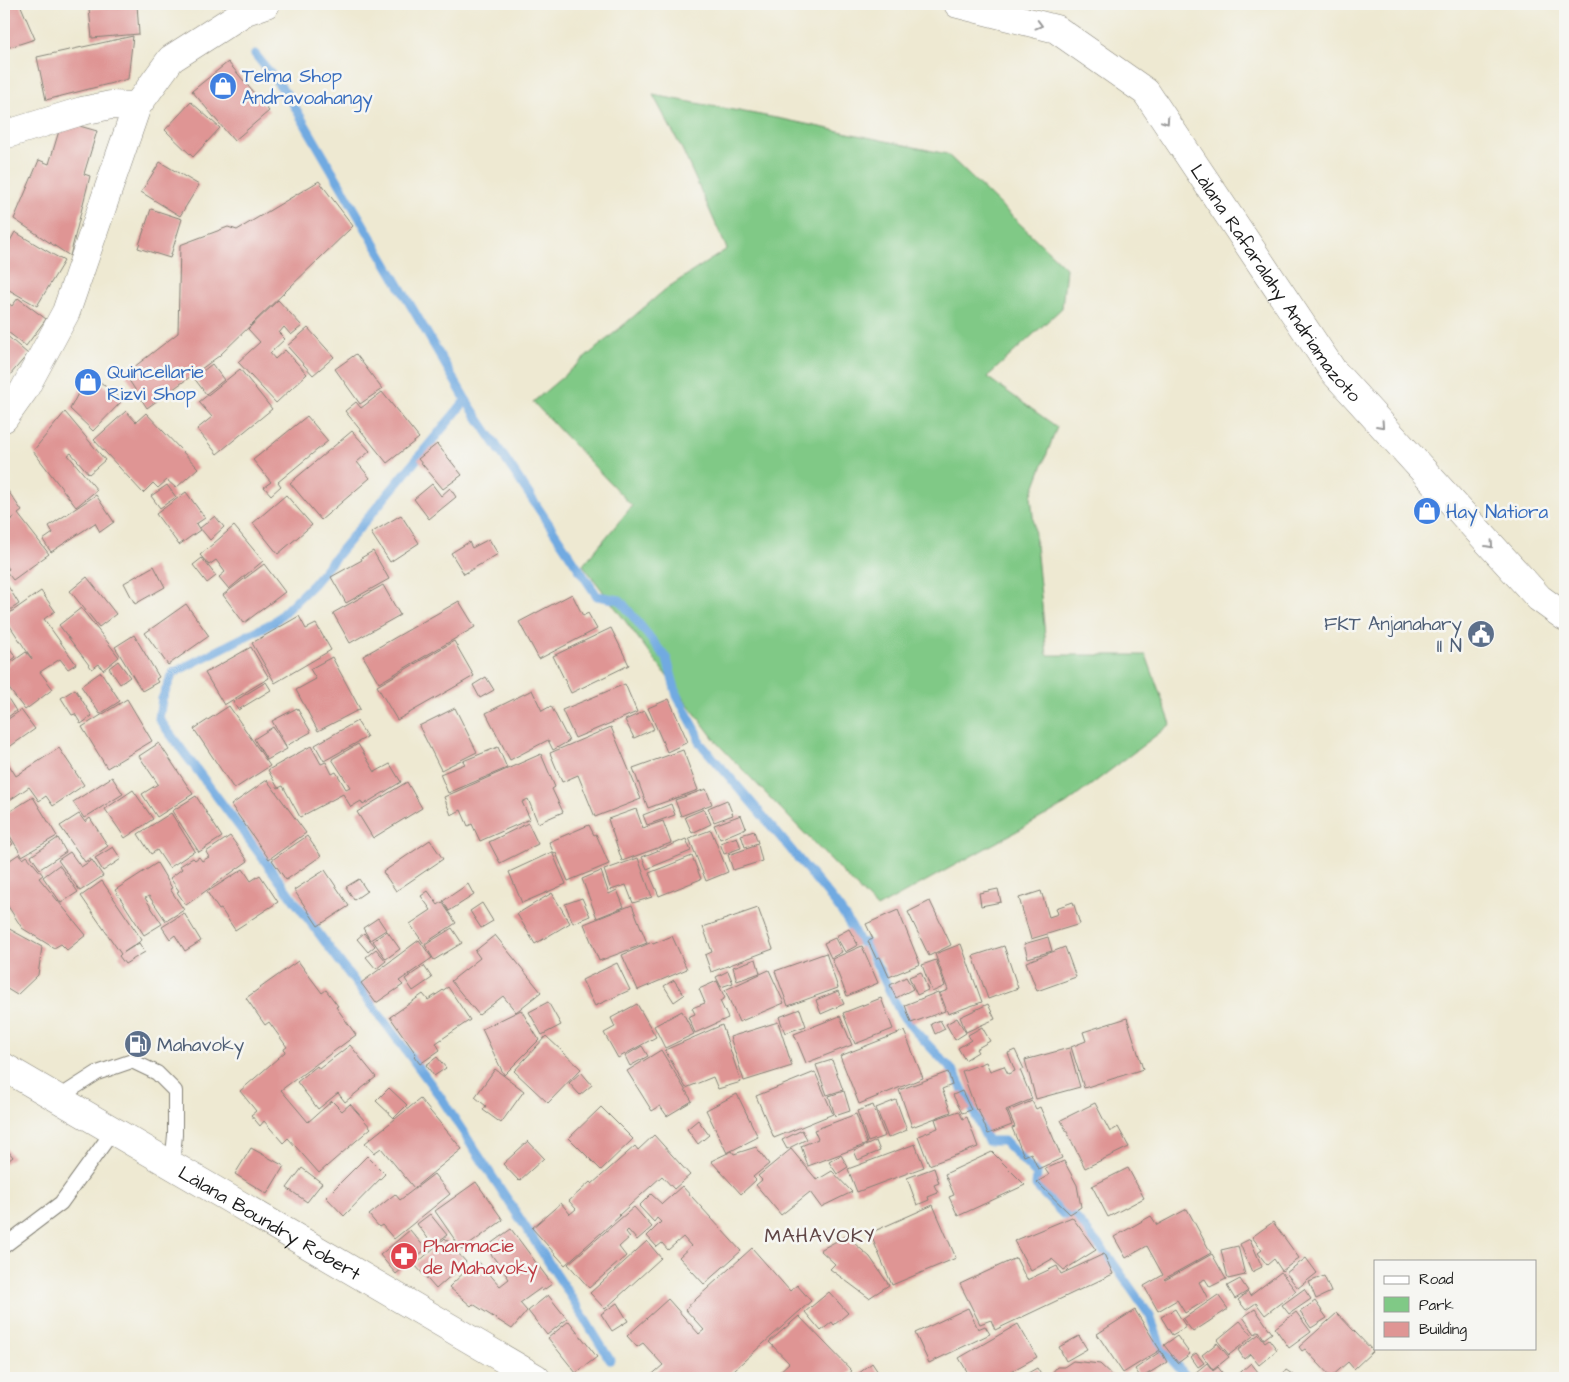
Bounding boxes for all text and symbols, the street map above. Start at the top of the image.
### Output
one-way arrow [1035,19,1044,30]
place label: Telma Shop Andravoahangy [242,63,373,113]
shop icon: Telma Shop Andravoahangy [208,71,238,101]
one-way arrow [1160,116,1169,125]
street label: Làlana Rafaralahy Andriamazoto [1183,159,1367,409]
place label: Quincellarie Rizvi Shop [107,359,204,408]
shop icon: Quincellarie Rizvi Shop [73,367,103,397]
one-way arrow [1376,419,1385,428]
shop icon: Hay Natiora [1412,496,1442,526]
place label: Hay Natiora [1446,499,1549,527]
one-way arrow [1485,540,1494,549]
place label: FKT Anjanahary II N [1324,611,1463,660]
public building icon: FKT Anjanahary II N [1466,619,1496,649]
fuel station icon: Mahavoky [123,1029,153,1059]
place label: Mahavoky [157,1032,245,1060]
street label: Làlana Boundry Robert [173,1160,366,1288]
district label: MAHAVOKY [764,1222,876,1250]
place label: Pharmacie de Mahavoky [423,1233,538,1283]
pharmacy icon: Pharmacie de Mahavoky [389,1241,419,1271]
legend [1374,1260,1536,1350]
text: Road [1419,1269,1454,1290]
text: Park [1419,1295,1454,1316]
text: Building [1419,1319,1467,1341]

